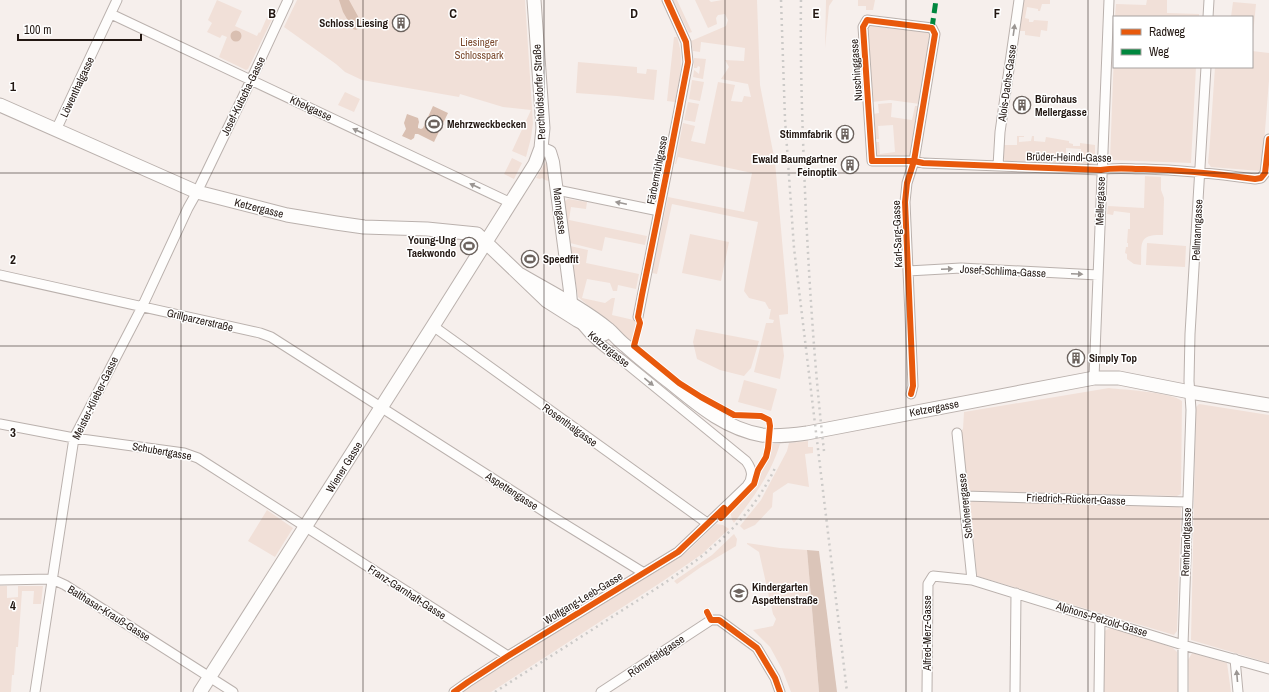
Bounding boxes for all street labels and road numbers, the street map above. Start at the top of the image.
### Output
street label: Nuschinggasse [847,39,865,101]
street label: Perchtoldsdorfer Straße [530,44,548,140]
street label: Alois-Dachs-Gasse [995,44,1019,123]
street label: Josef-Kutscha-Gasse [218,54,268,138]
street label: Löwenthalgasse [57,55,97,119]
street label: Khekgasse [288,92,334,124]
street label: Färbermühlgasse [643,134,671,206]
street label: Brüder-Heindl-Gasse [1026,149,1112,165]
street label: Mellergasse [1092,176,1108,226]
street label: Manngasse [550,187,570,235]
street label: Ketzergasse [233,195,285,221]
street label: Pellmanngasse [1188,199,1206,261]
street label: Karl-Sarg-Gasse [889,200,905,268]
street label: Josef-Schlima-Gasse [960,262,1046,280]
street label: Grillparzerstraße [165,306,235,334]
street label: Ketzergasse [585,328,633,370]
street label: Meister-Klieber-Gasse [69,354,121,442]
street label: Ketzergasse [908,396,960,420]
street label: Rosenthalgasse [540,400,600,450]
street label: Schubertgasse [131,439,193,463]
street label: Wiener Gasse [323,439,365,495]
street label: Aspettengasse [482,468,541,513]
street label: Schönerergasse [955,473,975,539]
street label: Friedrich-Rückert-Gasse [1026,490,1126,508]
street label: Rembrandtgasse [1178,507,1194,577]
street label: Franz-Garnhaft-Gasse [365,562,449,622]
street label: Wolfgang-Leeb-Gasse [541,569,625,627]
street label: Balthasar-Krauß-Gasse [65,582,153,644]
street label: Alfred-Merz-Gasse [920,595,934,672]
street label: Alphons-Petzold-Gasse [1054,598,1149,640]
street label: Römerfeldgasse [625,632,687,680]

